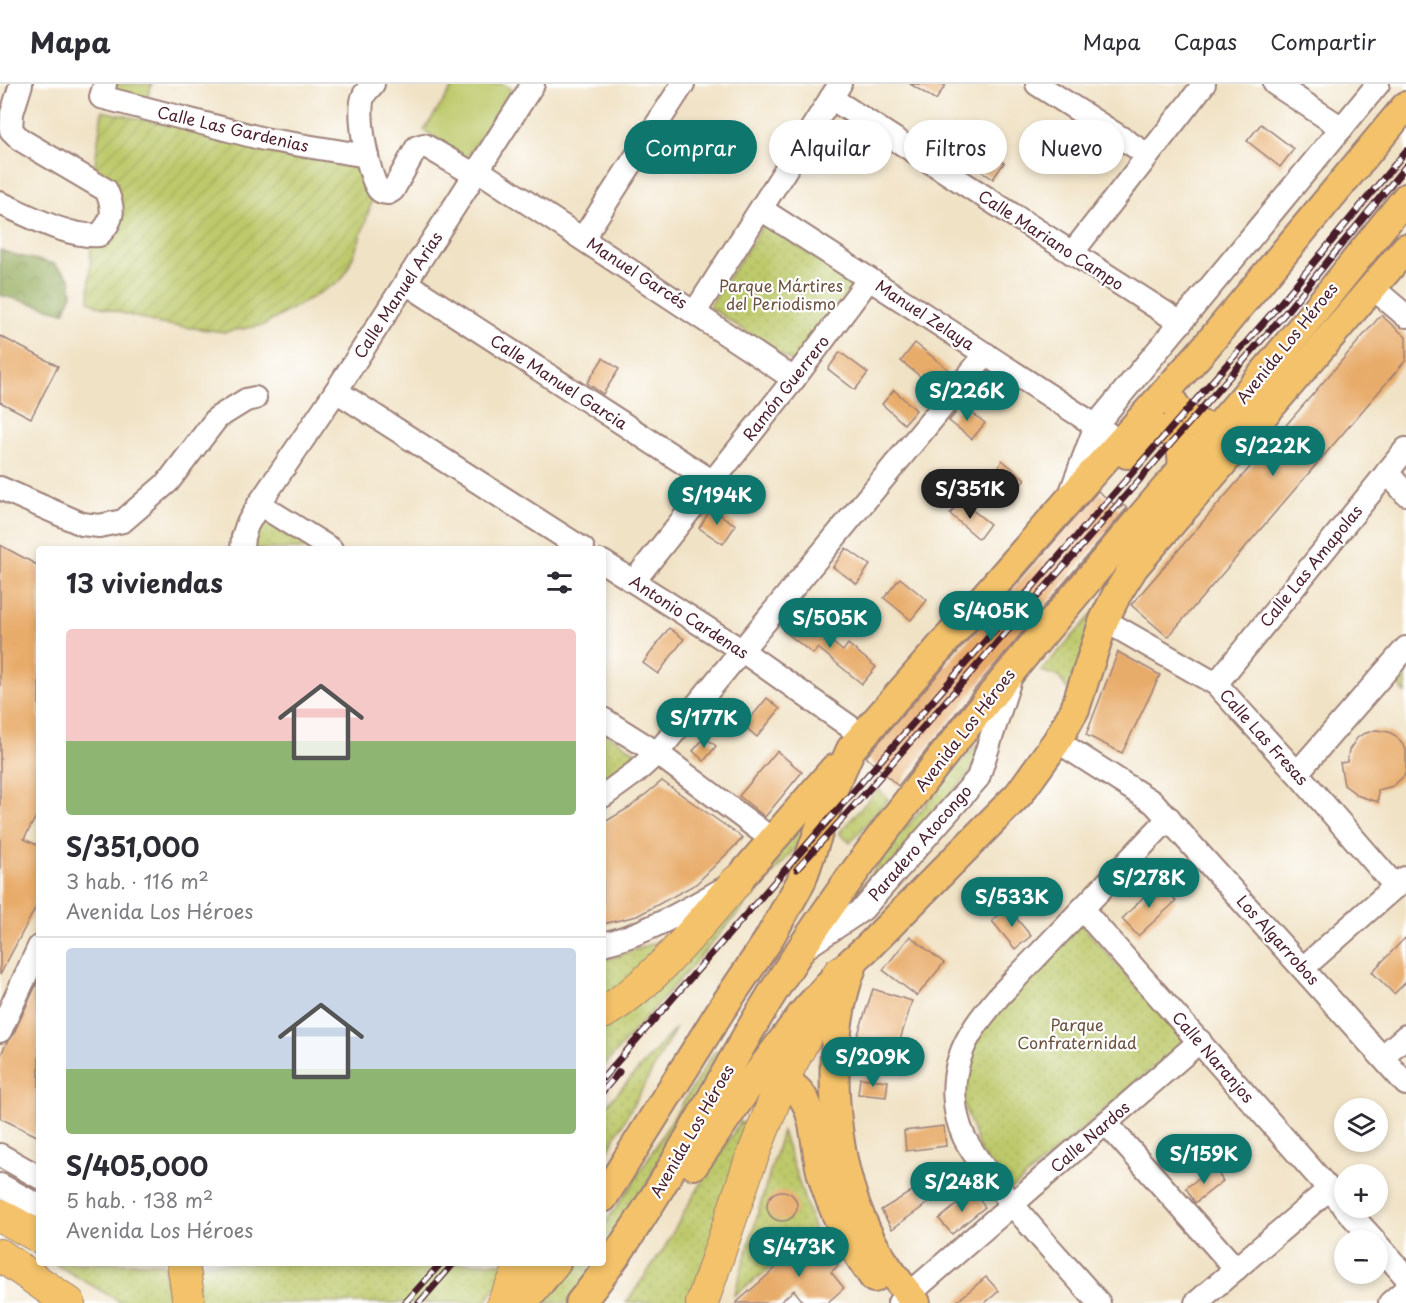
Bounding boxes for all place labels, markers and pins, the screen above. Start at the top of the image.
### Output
pin: S/226K [918,371,1016,422]
pin: S/222K [1224,426,1322,477]
pin: S/351K [921,469,1019,520]
pin: S/194K [668,475,766,526]
pin: S/405K [942,591,1040,642]
pin: S/505K [781,598,879,649]
pin: S/177K [655,698,753,749]
pin: S/278K [1100,858,1198,909]
pin: S/533K [963,877,1061,928]
pin: S/209K [824,1037,922,1088]
pin: S/159K [1155,1134,1253,1185]
pin: S/248K [913,1162,1011,1213]
pin: S/473K [750,1227,848,1278]

